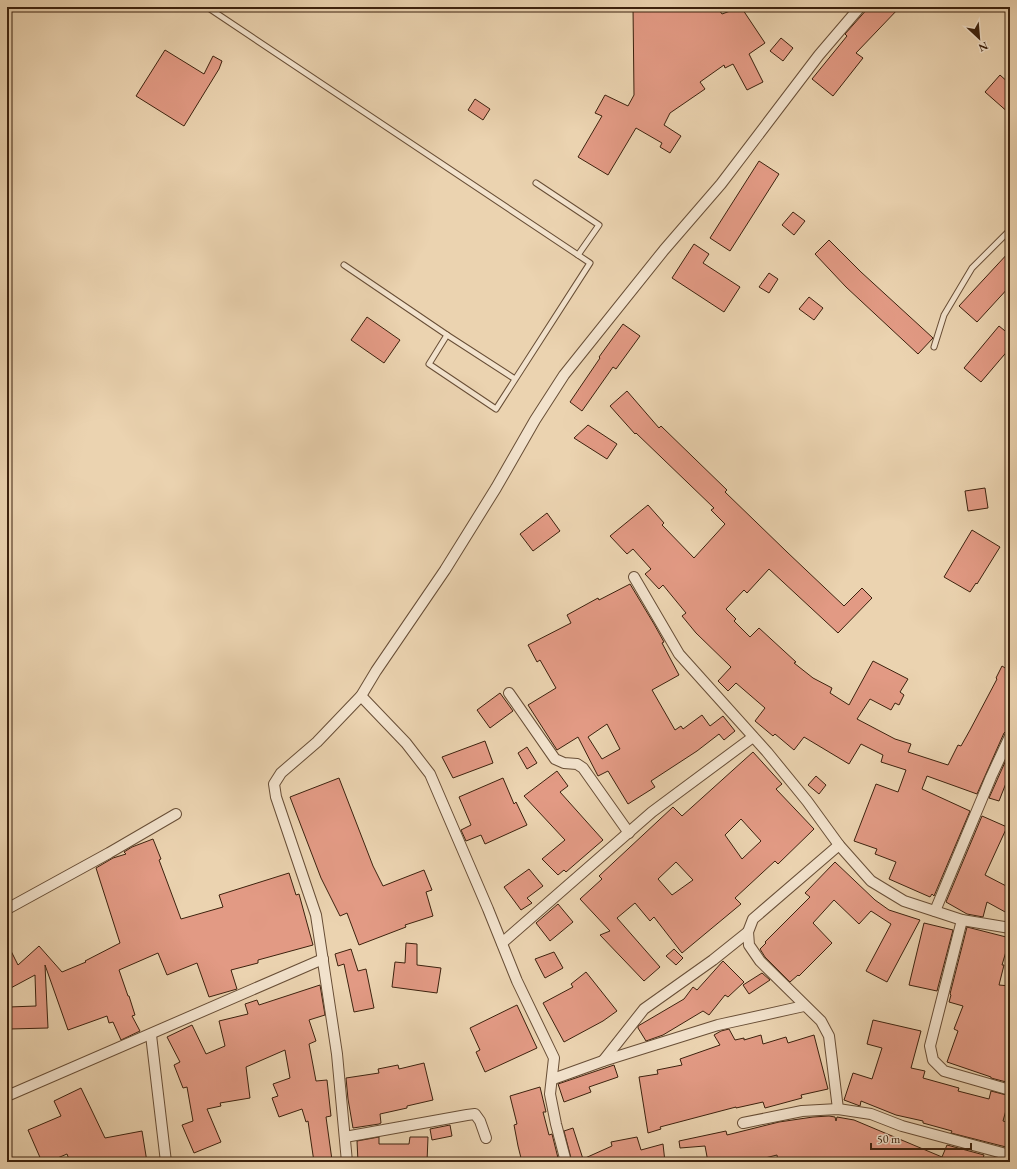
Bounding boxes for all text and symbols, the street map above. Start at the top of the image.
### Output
north arrow [959,18,999,58]
text: N [976,39,990,55]
scale bar [871,1125,971,1151]
text: 50 m [877,1131,901,1147]

